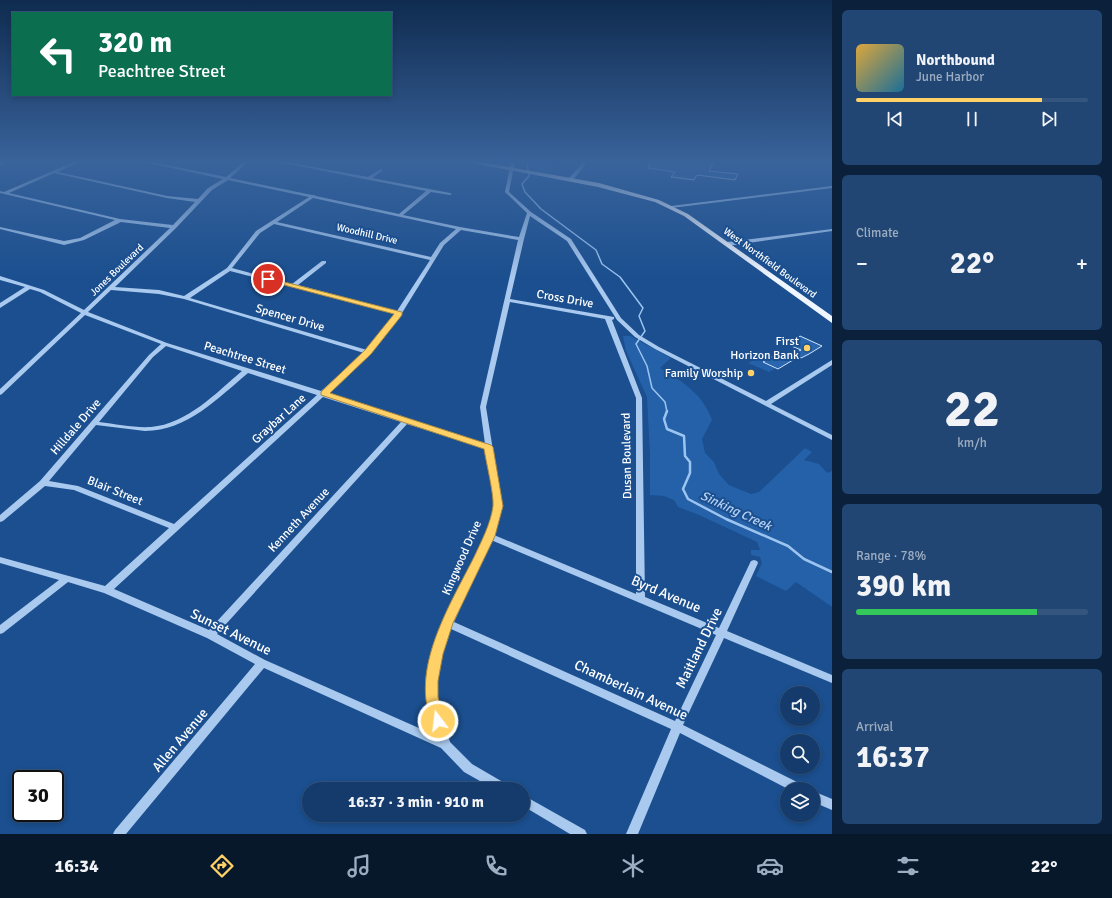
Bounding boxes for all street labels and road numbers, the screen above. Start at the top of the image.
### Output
street label: Woodhill Drive [335,221,399,247]
street label: West Northfield Boulevard [721,225,819,301]
street label: Jones Boulevard [88,241,146,299]
street label: Cross Drive [535,287,595,311]
street label: Spencer Drive [254,301,326,335]
street label: Peachtree Street [202,338,288,378]
street label: Graybar Lane [249,391,309,447]
street label: Hilldale Drive [48,396,104,458]
street label: Dusan Boulevard [619,413,635,499]
street label: Blair Street [85,473,145,509]
street label: Kenneth Avenue [265,485,333,555]
street label: Kingwood Drive [439,518,485,598]
street label: Byrd Avenue [629,572,703,616]
street label: Sunset Avenue [188,605,274,659]
street label: Maitland Drive [672,605,726,691]
street label: Chamberlain Avenue [571,656,691,724]
street label: Allen Avenue [148,705,212,775]

